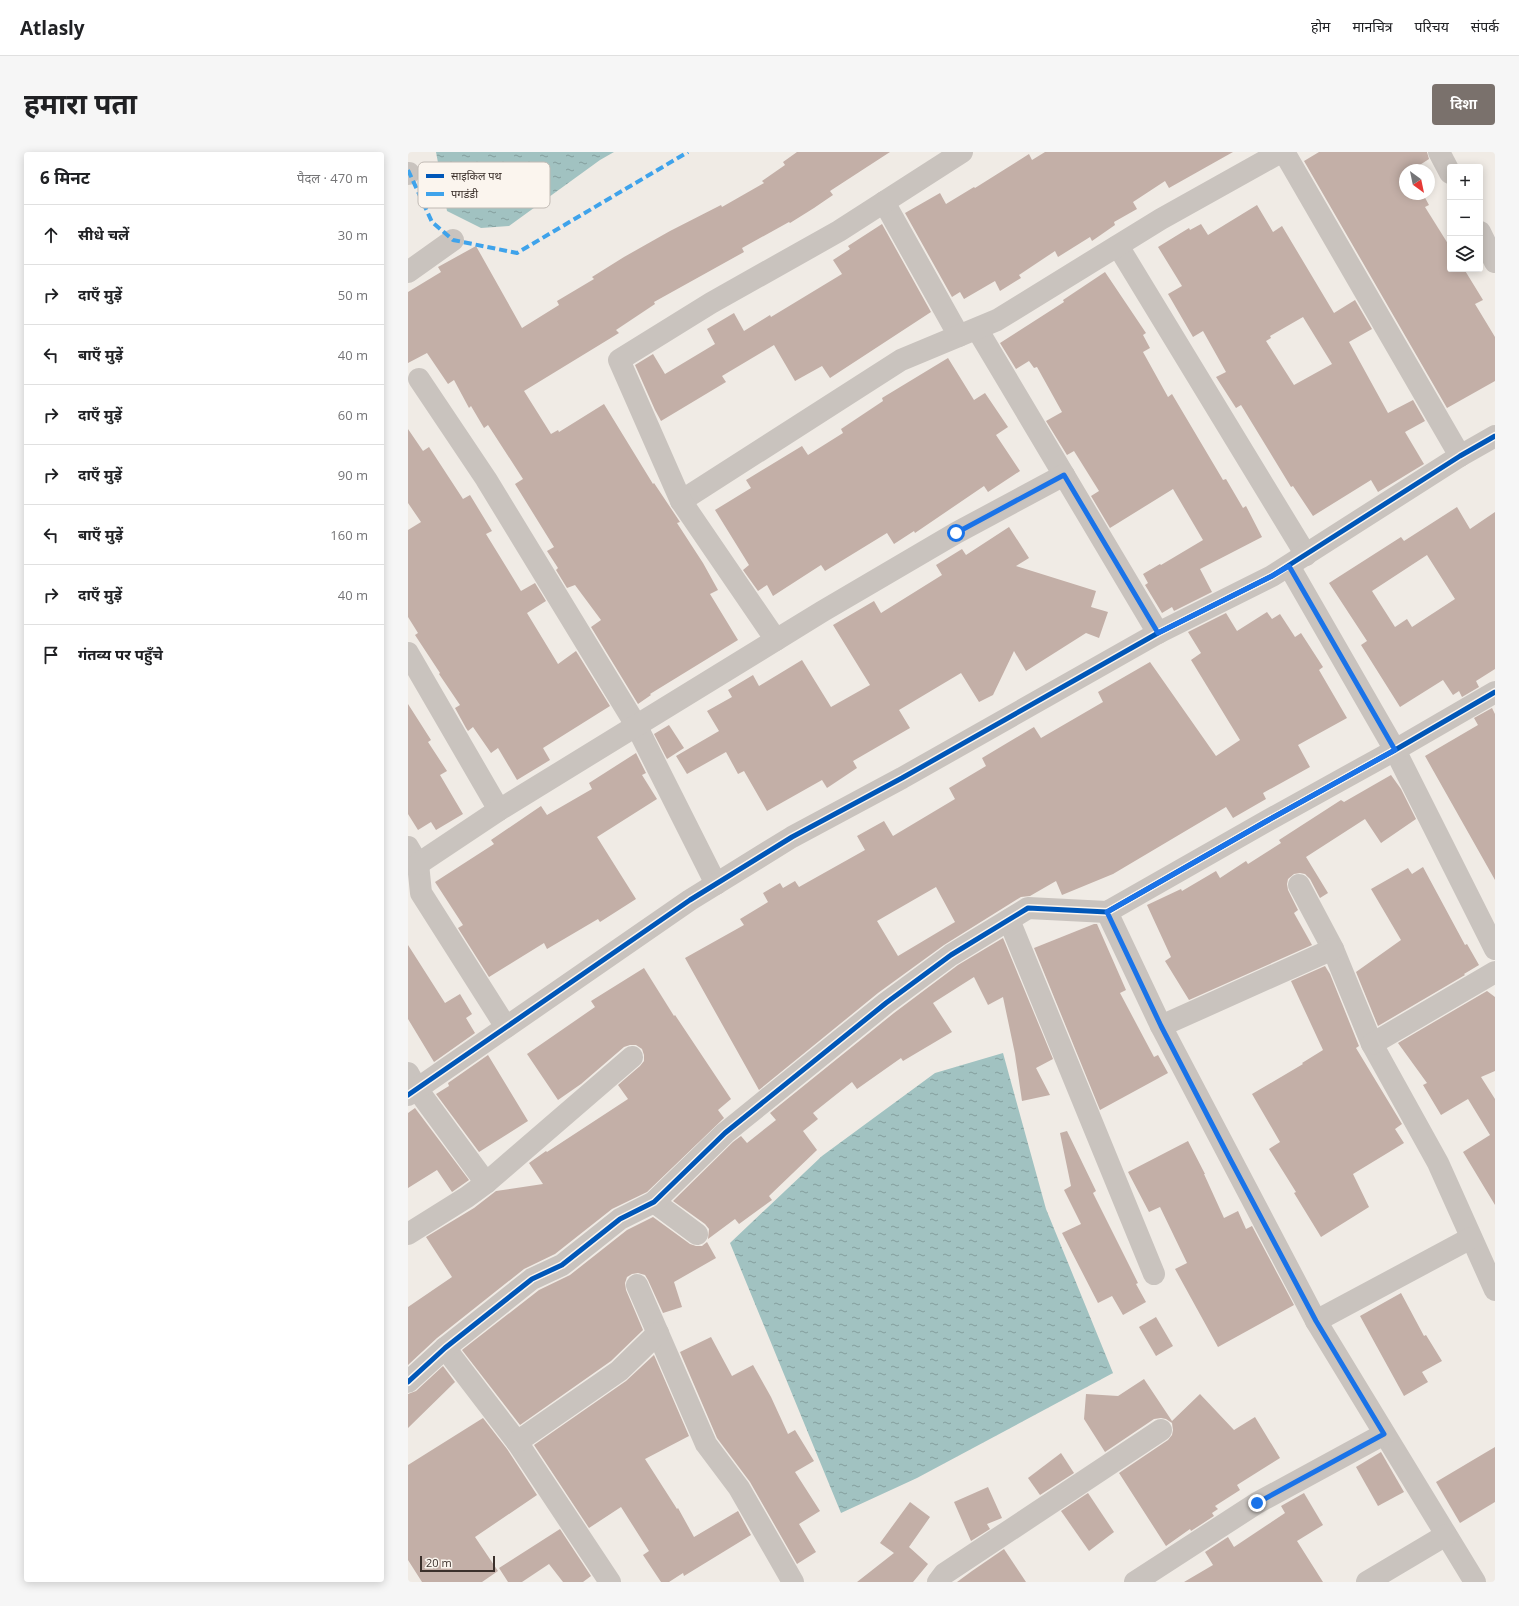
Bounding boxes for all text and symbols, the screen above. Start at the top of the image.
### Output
text: Atlasly [20,15,85,41]
text: होम [1311,17,1330,36]
text: मानचित्र [1352,17,1393,36]
text: परिचय [1415,17,1449,36]
text: संपर्क [1471,17,1499,36]
text: हमारा पता [24,84,137,122]
button: दिशा [1432,84,1495,125]
legend [418,162,550,208]
north arrow [1399,164,1435,200]
map controls [1447,164,1483,272]
button: + [1447,164,1483,200]
text: 6 मिनट [40,166,90,189]
text: साइकिल पथ [451,168,503,183]
text: पैदल · 470 m [297,169,368,187]
text: पगडंडी [451,186,478,201]
button: − [1447,200,1483,236]
icon: ahead [40,224,62,246]
text: सीधे चलें [78,224,129,244]
text: 30 m [338,226,368,244]
button: layers [1447,236,1483,272]
icon: right [40,284,62,306]
text: दाएँ मुड़ें [78,284,122,304]
text: 50 m [338,286,368,304]
icon: left [40,344,62,366]
text: बाएँ मुड़ें [78,344,123,364]
text: 40 m [338,346,368,364]
icon: right [40,404,62,426]
text: दाएँ मुड़ें [78,404,122,424]
text: 60 m [338,406,368,424]
icon: right [40,464,62,486]
text: दाएँ मुड़ें [78,464,122,484]
text: 90 m [338,466,368,484]
icon: left [40,524,62,546]
text: बाएँ मुड़ें [78,524,123,544]
route start [947,524,965,542]
text: 160 m [330,526,368,544]
icon: right [40,584,62,606]
text: दाएँ मुड़ें [78,584,122,604]
text: 40 m [338,586,368,604]
icon: arrive [40,644,62,666]
text: गंतव्य पर पहुँचे [78,644,163,664]
route end [1248,1494,1266,1512]
scale bar [420,1554,495,1573]
text: 20 m [426,1555,452,1570]

